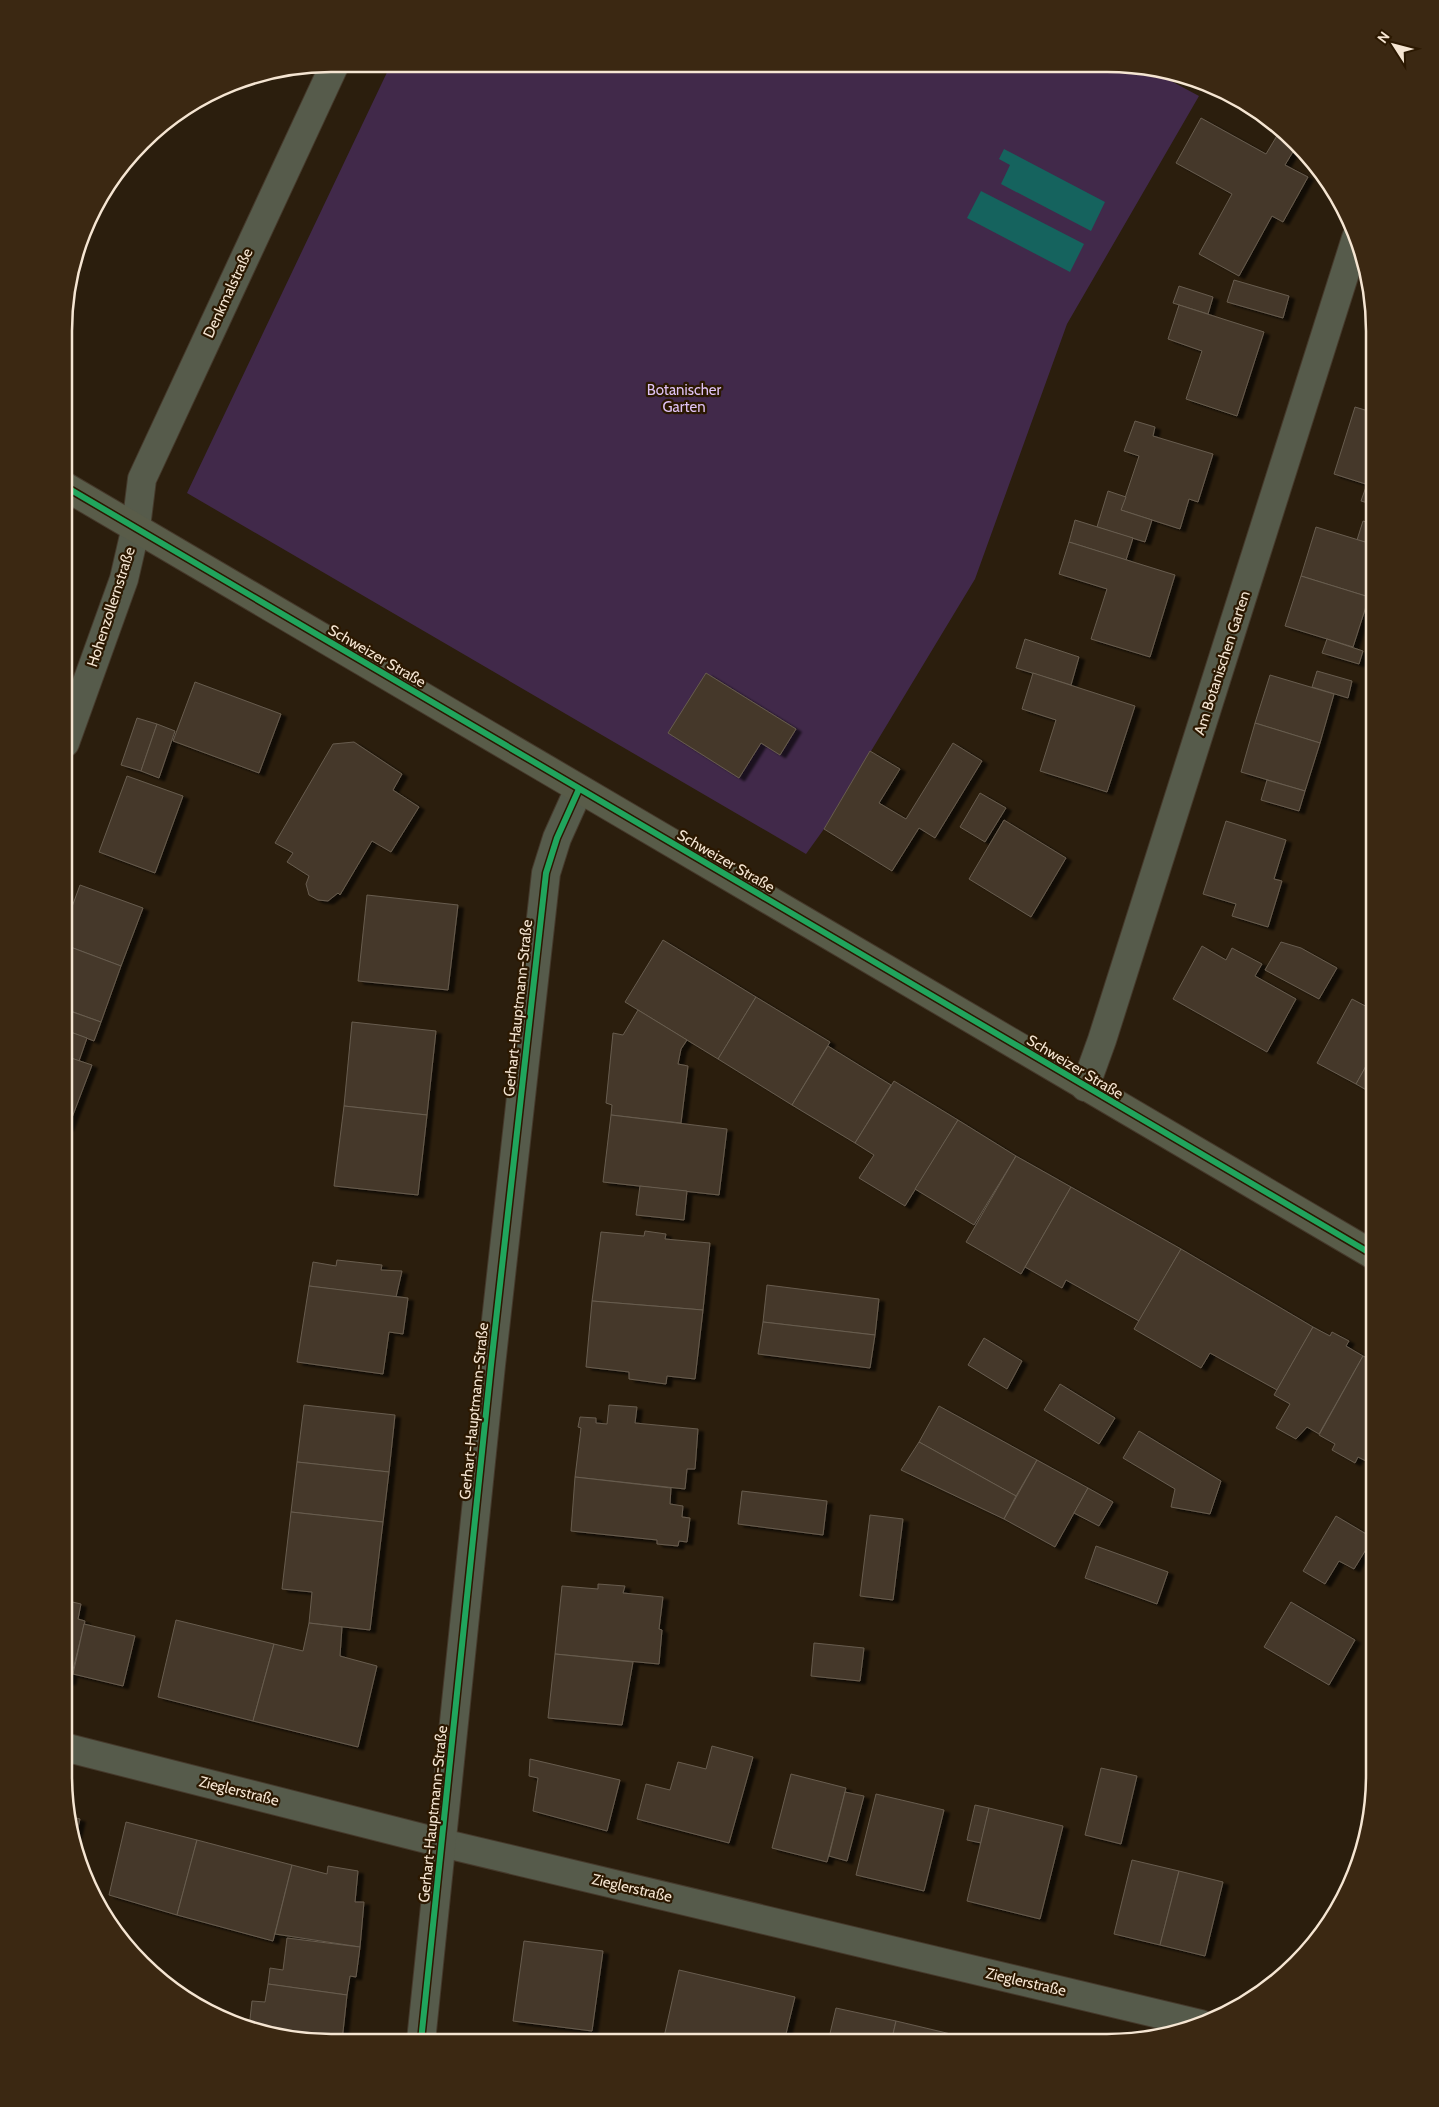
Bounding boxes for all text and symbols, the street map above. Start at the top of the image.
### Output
north arrow [1369,20,1419,70]
text: N [1373,28,1394,47]
street label: Denkmalstraße [199,245,257,341]
park label: Botanischer Garten [647,381,721,416]
street label: Hohenzollernstraße [83,544,139,669]
street label: Am Botanischen Garten [1190,589,1254,737]
street label: Schweizer Straße [325,621,429,691]
street label: Schweizer Straße [674,826,778,896]
street label: Gerhart-Hauptmann-Straße [500,918,536,1097]
street label: Schweizer Straße [1023,1031,1127,1103]
street label: Gerhart-Hauptmann-Straße [456,1321,492,1500]
street label: Gerhart-Hauptmann-Straße [415,1724,451,1903]
street label: Zieglerstraße [197,1772,281,1810]
street label: Zieglerstraße [590,1870,674,1906]
street label: Zieglerstraße [984,1964,1068,2000]

